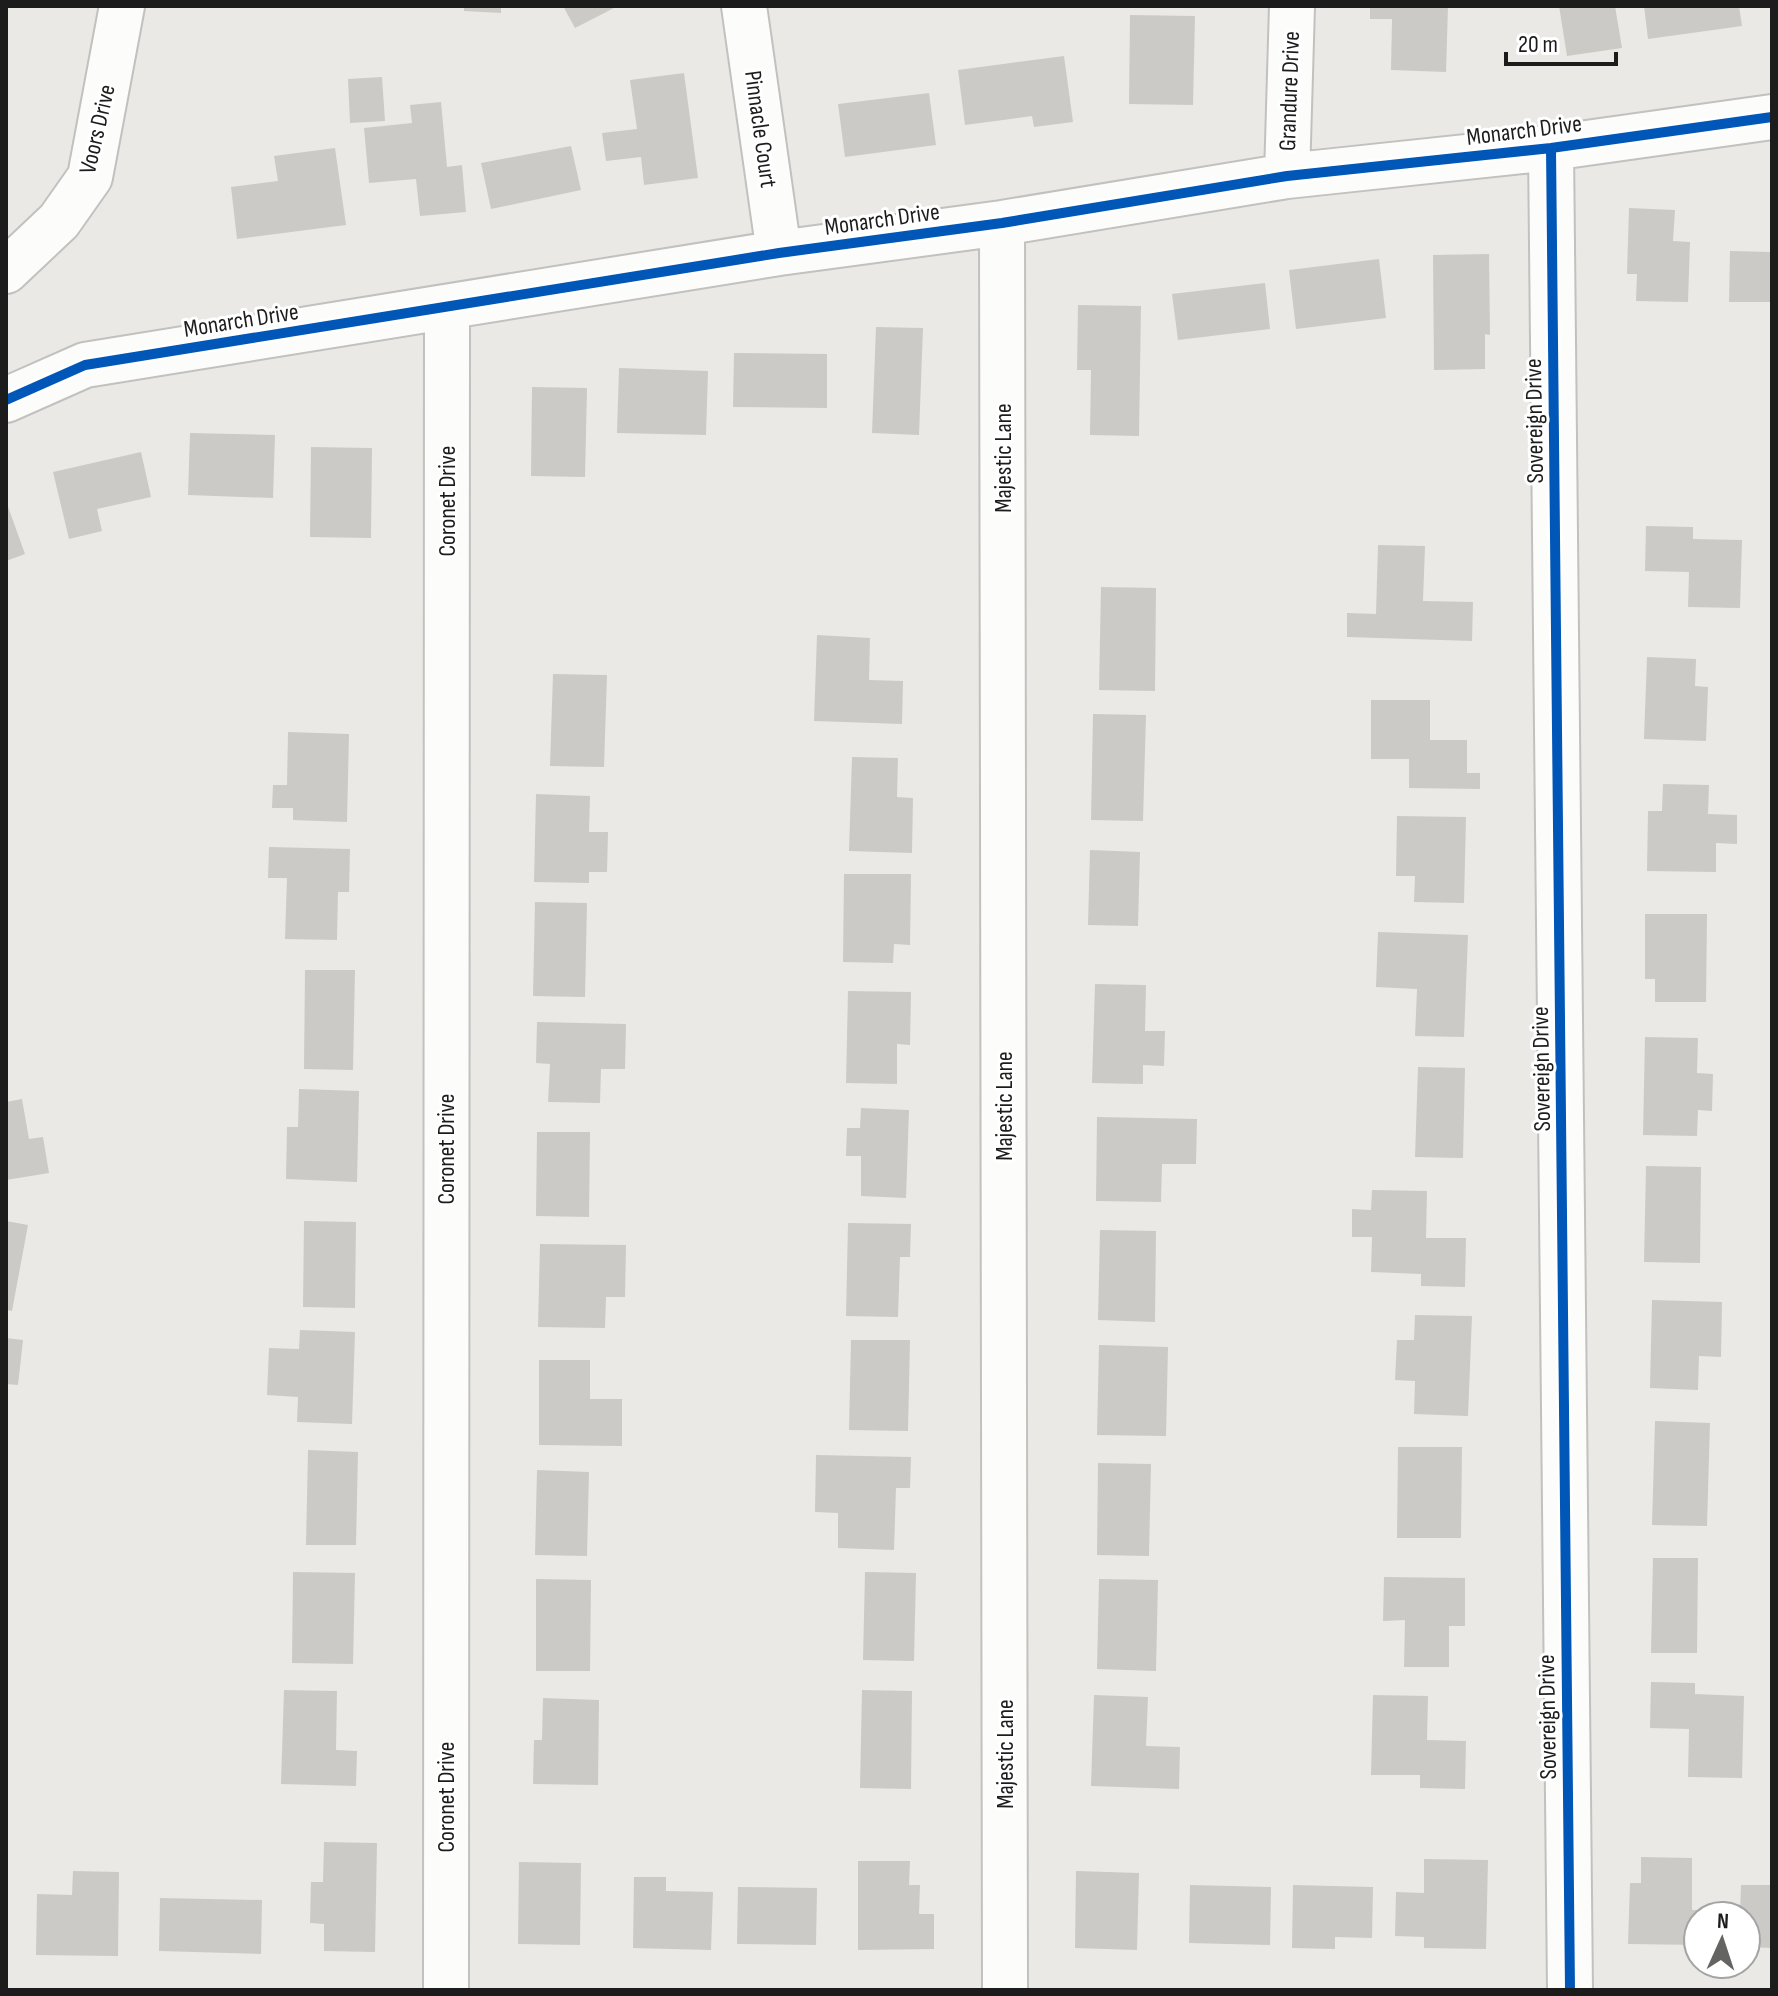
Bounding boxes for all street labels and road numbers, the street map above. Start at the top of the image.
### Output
street label: Grandure Drive [1273,31,1306,151]
street label: Pinnacle Court [738,69,783,189]
street label: Voors Drive [73,82,122,177]
street label: Monarch Drive [1465,109,1583,152]
street label: Monarch Drive [823,197,941,242]
street label: Monarch Drive [182,297,301,344]
street label: Sovereign Drive [1519,358,1550,484]
street label: Majestic Lane [989,403,1018,513]
street label: Coronet Drive [433,446,462,556]
street label: Sovereign Drive [1526,1006,1557,1132]
street label: Majestic Lane [990,1051,1019,1161]
street label: Coronet Drive [432,1094,461,1204]
street label: Sovereign Drive [1532,1654,1563,1780]
street label: Majestic Lane [991,1699,1020,1809]
street label: Coronet Drive [432,1742,461,1852]

